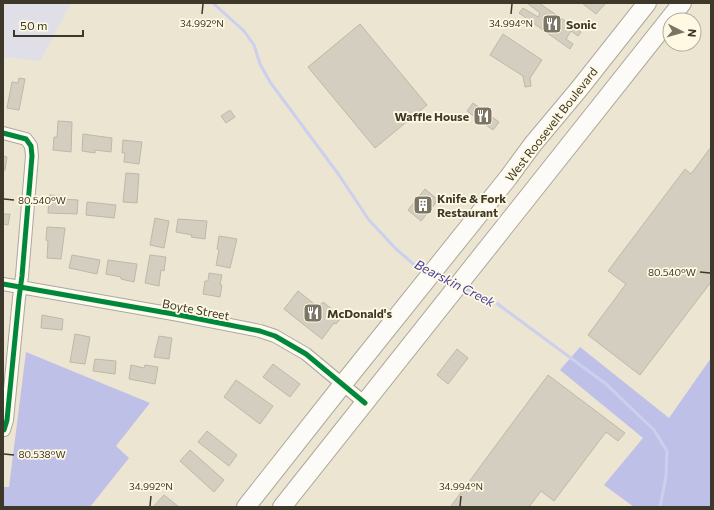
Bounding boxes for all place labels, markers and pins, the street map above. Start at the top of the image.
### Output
restaurant icon: Sonic [541,13,563,35]
place label: Sonic [566,17,597,31]
restaurant icon: Waffle House [472,105,494,127]
place label: Waffle House [394,109,469,123]
place label: Knife & Fork Restaurant [437,191,506,219]
building icon: Knife & Fork Restaurant [412,194,434,216]
restaurant icon: McDonald's [302,302,324,324]
place label: McDonald's [327,306,393,320]

